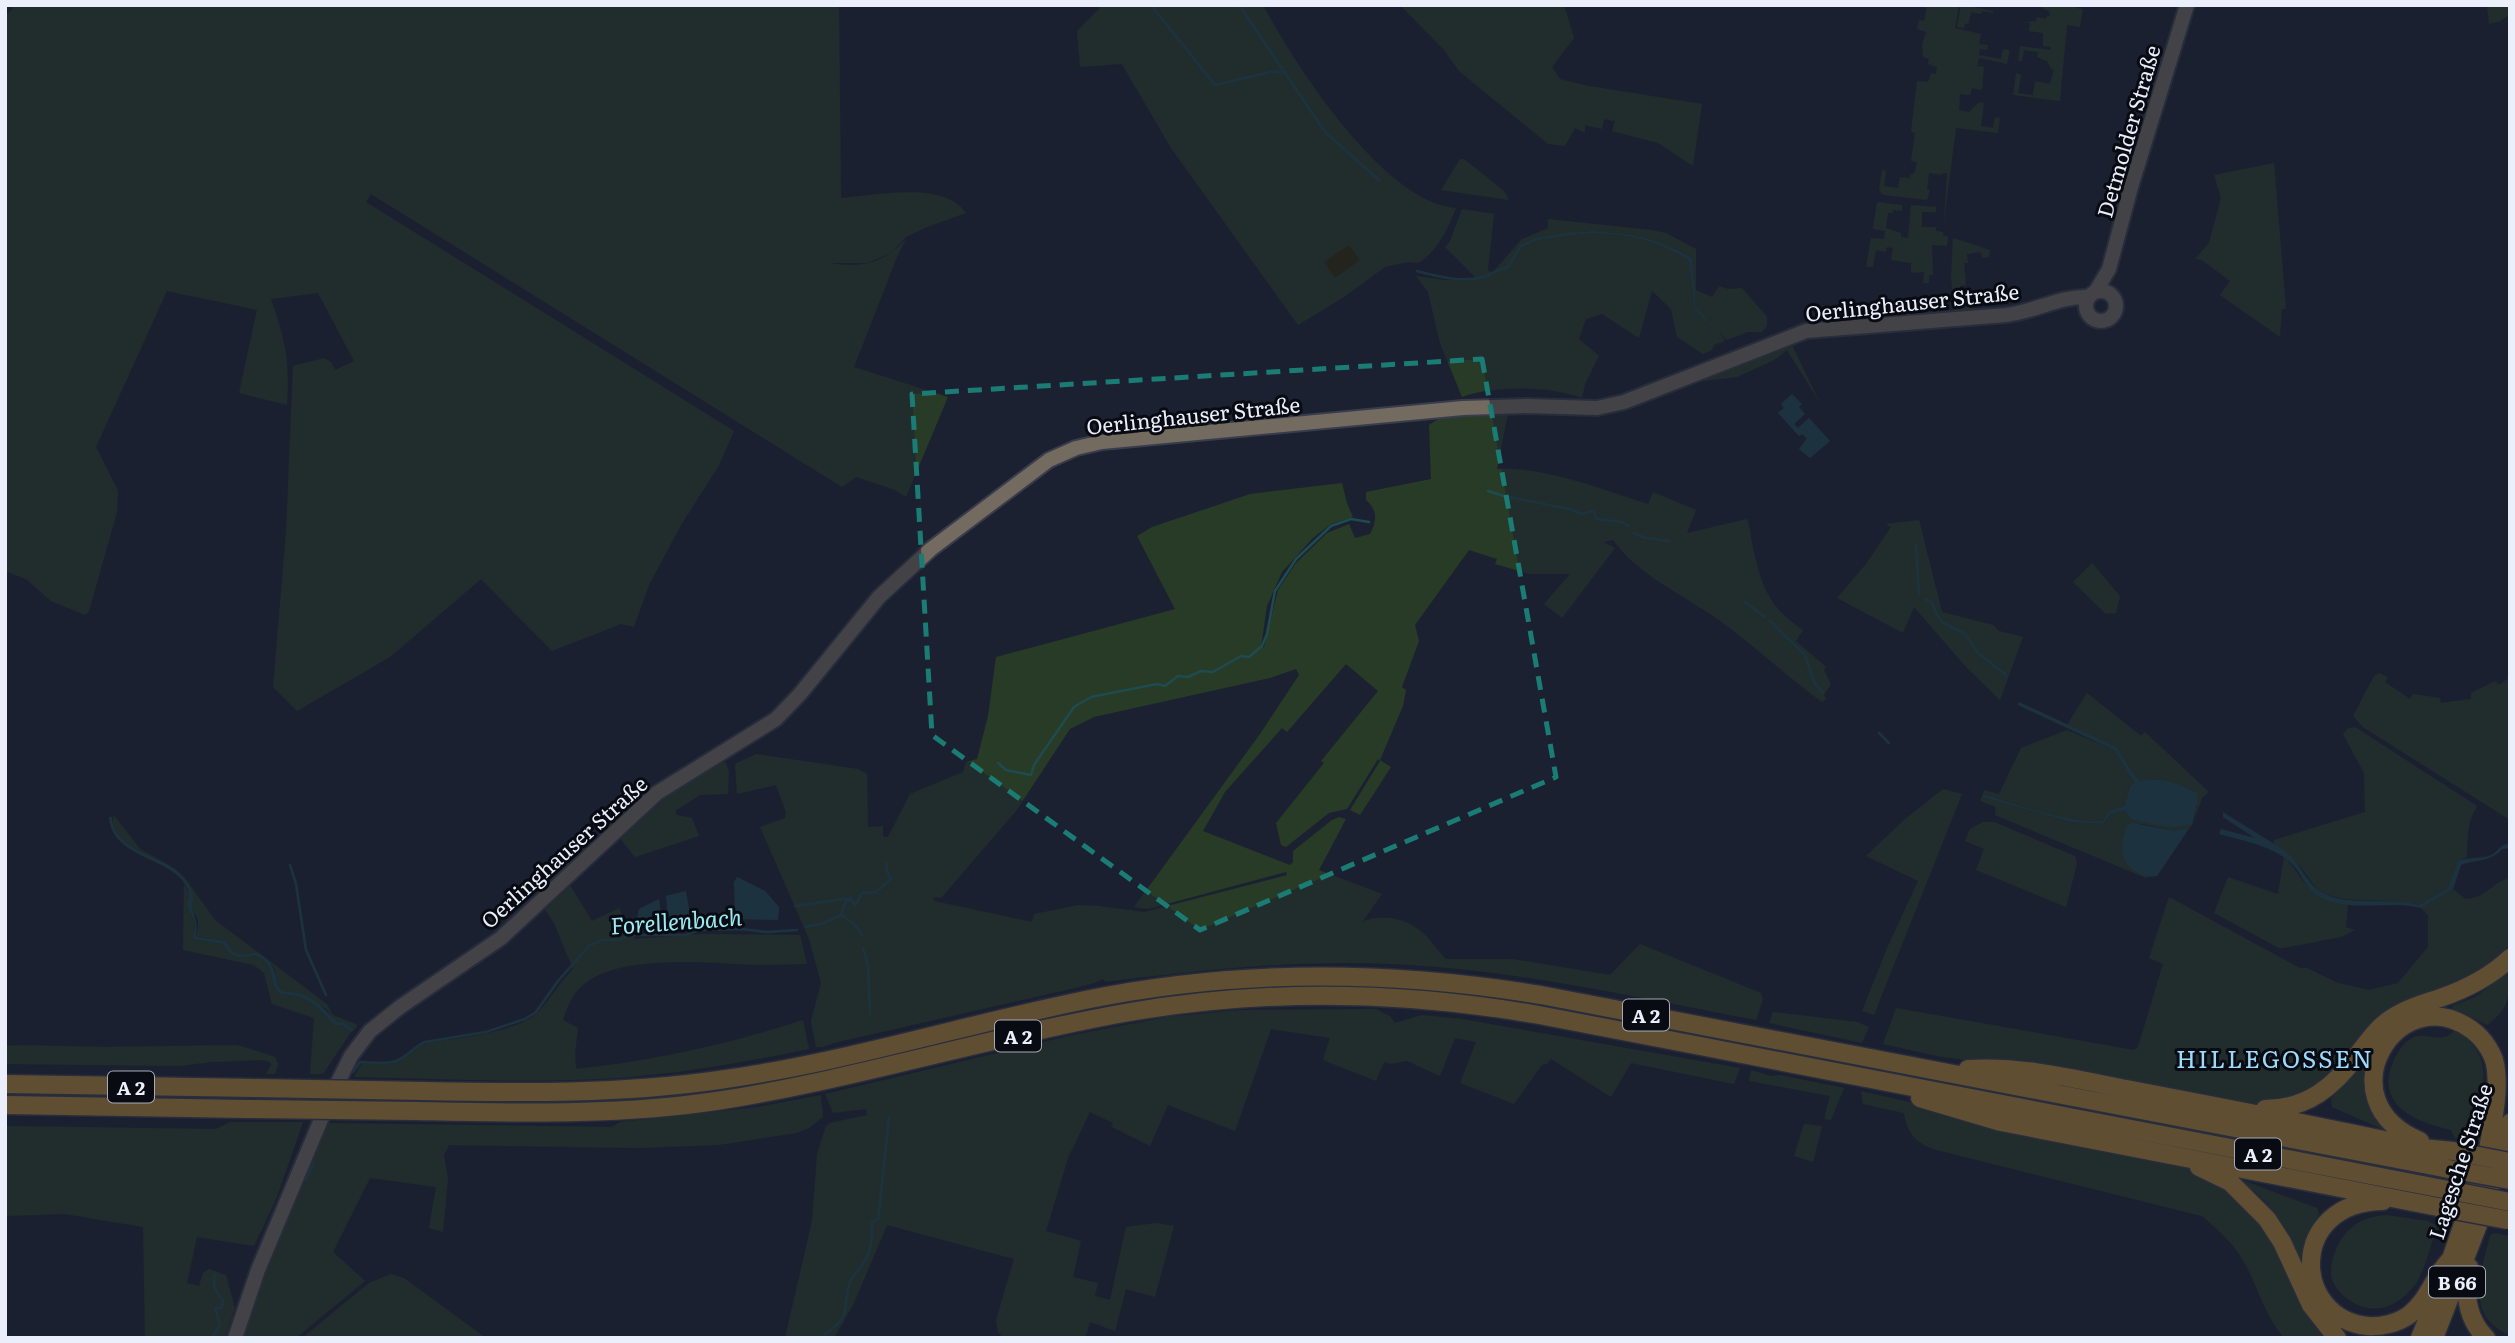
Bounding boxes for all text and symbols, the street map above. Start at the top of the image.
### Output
street label: Detmolder Straße [2088,41,2166,221]
street label: Oerlinghauser Straße [1804,274,2020,328]
street label: Oerlinghauser Straße [1085,387,1301,441]
street label: Oerlinghauser Straße [473,768,653,934]
water label: Forellenbach [609,898,743,942]
road number: A 2 [1623,1000,1669,1030]
road number: A 2 [995,1020,1041,1052]
district label: HILLEGOSSEN [2176,1040,2374,1075]
road number: A 2 [108,1072,154,1102]
street label: Lagesche Straße [2419,1079,2499,1243]
road number: A 2 [2235,1138,2281,1170]
road number: B 66 [2429,1266,2485,1298]

